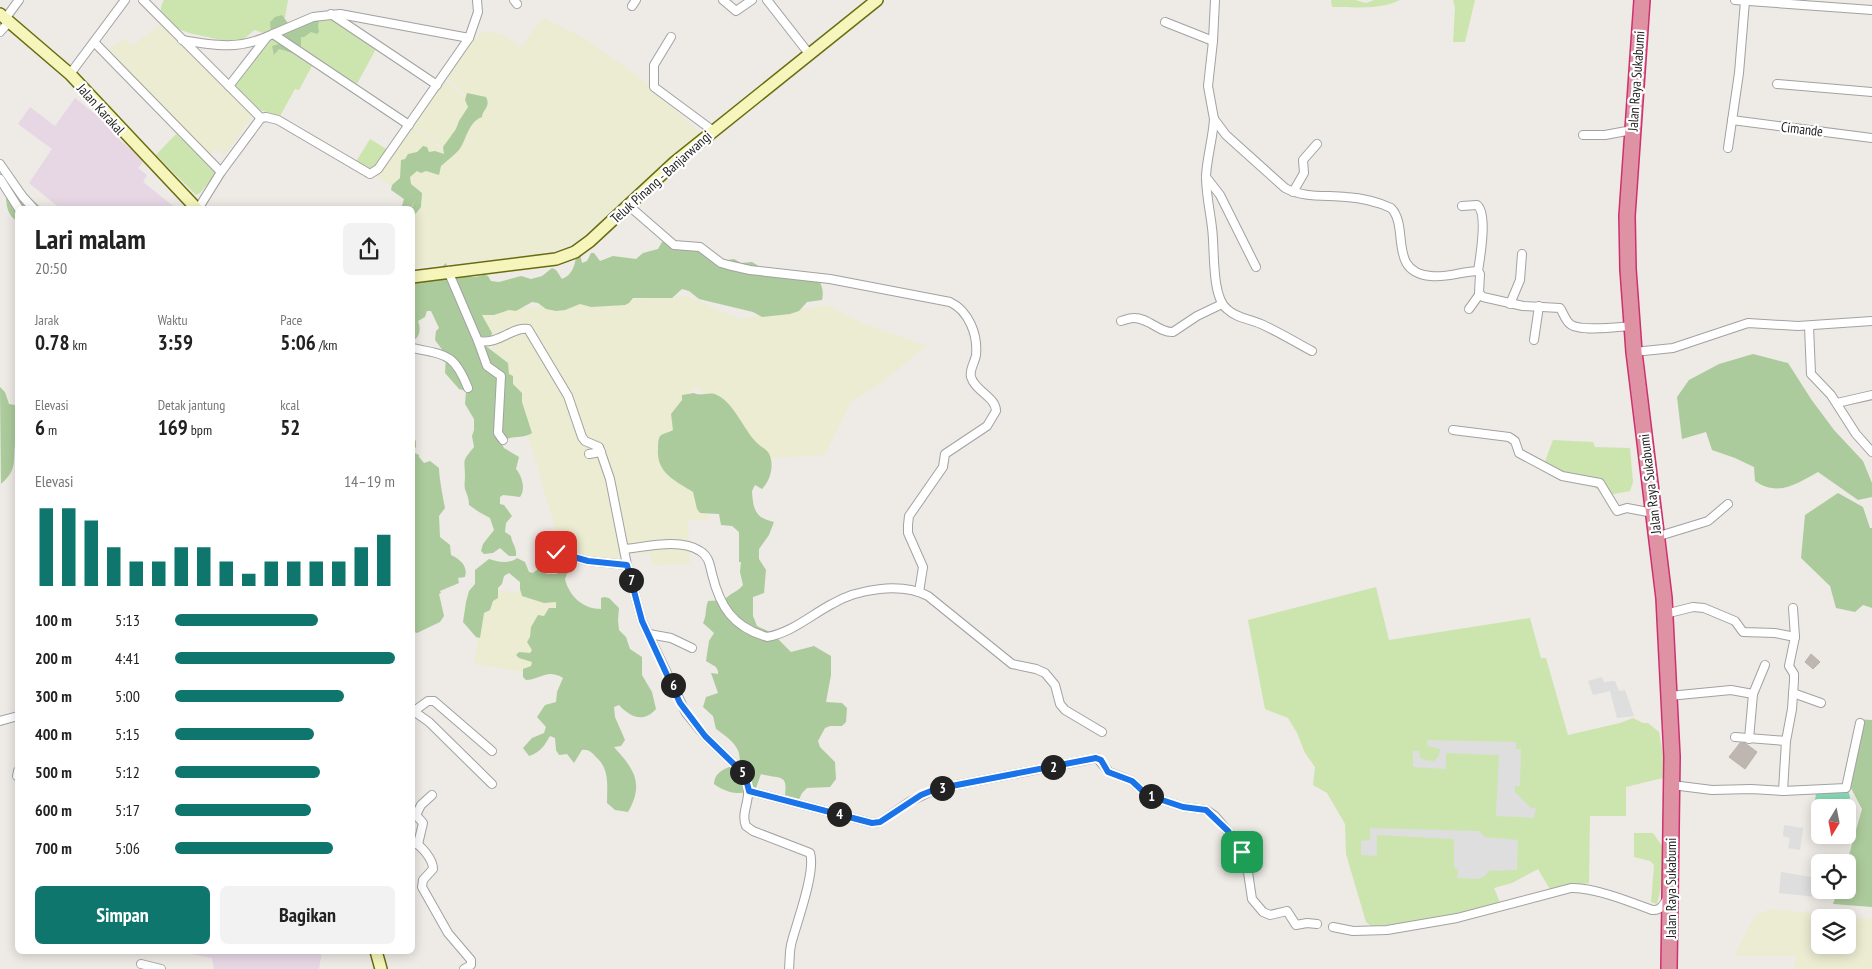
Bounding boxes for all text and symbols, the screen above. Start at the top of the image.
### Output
street label: Jalan Raya Sukabumi [1623,30,1648,133]
street label: Jalan Karakal [73,79,129,139]
street label: Cimande [1780,117,1824,141]
street label: Teluk Pinang - Banjarwangi [607,127,715,227]
text: Lari malam [35,220,146,257]
button: share [343,223,395,275]
text: 20:50 [35,258,67,278]
text: Jarak [35,311,59,329]
text: Waktu [158,311,188,329]
text: Pace [280,311,302,329]
text: 0.78 [35,329,70,356]
text: 3:59 [158,329,193,356]
text: 5:06 [280,329,316,356]
text: km [70,336,87,354]
text: /km [316,336,337,354]
text: Elevasi [35,396,69,414]
text: Detak jantung [158,396,225,414]
text: kcal [280,396,299,414]
text: 6 [35,414,45,441]
text: 169 [158,414,188,441]
text: 52 [280,414,300,441]
text: m [45,421,57,439]
text: bpm [188,421,212,439]
street label: Jalan Raya Sukabumi [1635,433,1665,536]
text: Elevasi [35,471,73,491]
text: 14–19 m [344,471,395,491]
pin [535,531,577,573]
icon: check [542,538,570,566]
pin: 7 [618,568,644,592]
text: 7 [628,571,635,589]
text: 100 m [35,610,72,630]
text: 5:13 [115,610,140,630]
text: 200 m [35,648,72,668]
text: 4:41 [115,648,140,668]
pin: 6 [660,672,686,698]
text: 6 [670,676,677,694]
text: 300 m [35,686,72,706]
text: 5:00 [115,686,140,706]
text: 400 m [35,724,72,744]
text: 5:15 [115,724,140,744]
pin: 2 [1040,754,1066,780]
text: 2 [1050,758,1057,776]
pin: 5 [730,760,754,784]
text: 500 m [35,762,72,782]
text: 5:12 [115,762,140,782]
text: 5 [739,763,746,781]
pin: 3 [930,776,954,800]
text: 3 [939,779,946,797]
pin: 1 [1138,784,1164,808]
text: 1 [1148,787,1155,805]
north arrow [1811,799,1856,844]
map controls [1811,799,1856,954]
text: 600 m [35,800,72,820]
text: 5:17 [115,800,140,820]
pin: 4 [826,802,852,826]
text: 4 [836,805,843,823]
pin [1221,831,1263,873]
text: 700 m [35,838,72,858]
text: 5:06 [115,838,140,858]
icon: arrive [1228,838,1256,866]
street label: Jalan Raya Sukabumi [1662,838,1680,939]
button: locate [1811,854,1856,899]
button: Simpan [35,886,210,944]
button: Bagikan [220,886,395,944]
button: layers [1811,909,1856,954]

